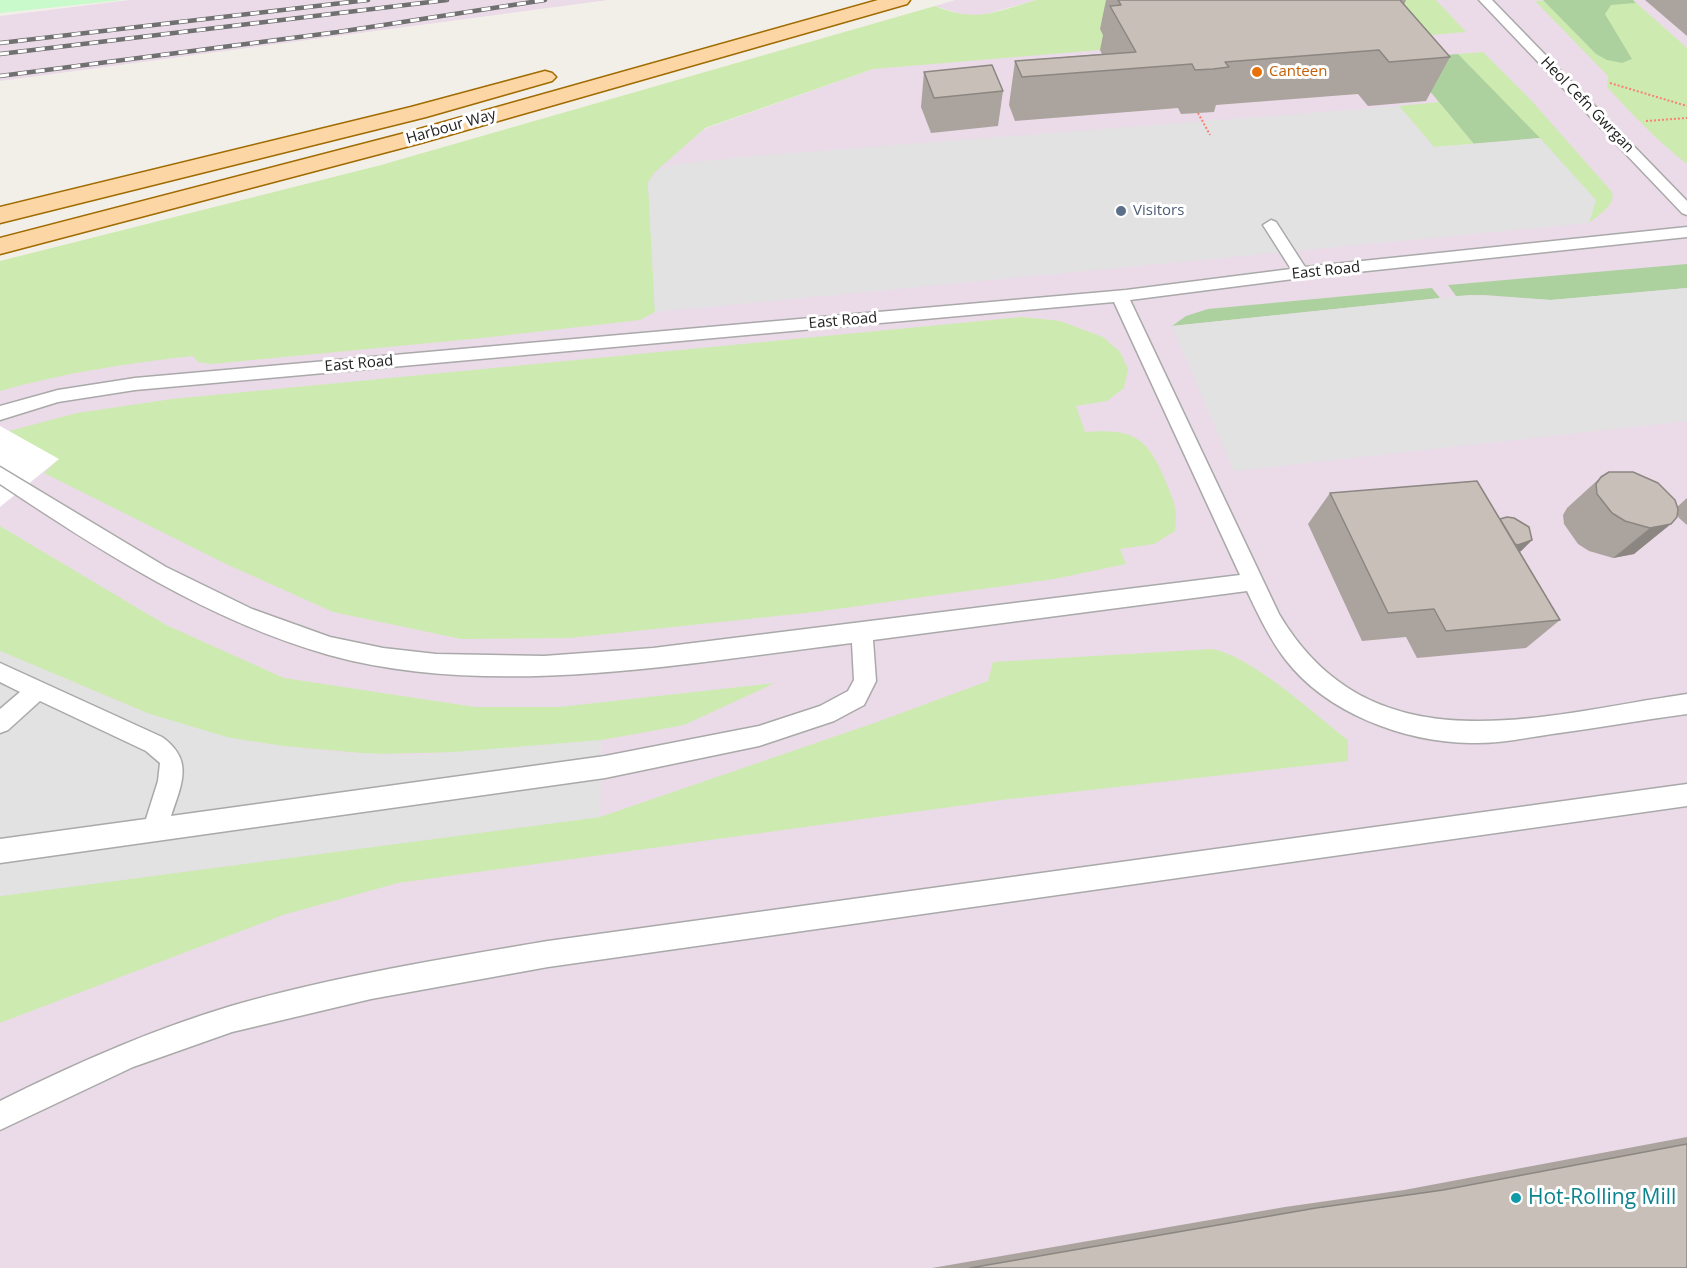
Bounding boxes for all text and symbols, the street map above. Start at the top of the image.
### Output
street label: Heol Cefn Gwrgan [1537,53,1637,157]
place label: Canteen [1269,63,1327,81]
marker: Canteen [1250,65,1264,79]
street label: Harbour Way [404,106,498,148]
place label: Visitors [1133,202,1184,220]
marker: Visitors [1114,204,1128,218]
street label: East Road [1291,258,1361,284]
street label: East Road [808,309,878,333]
street label: East Road [324,352,394,376]
place label: Hot-Rolling Mill [1528,1185,1676,1211]
marker: Hot-Rolling Mill [1509,1191,1523,1205]

